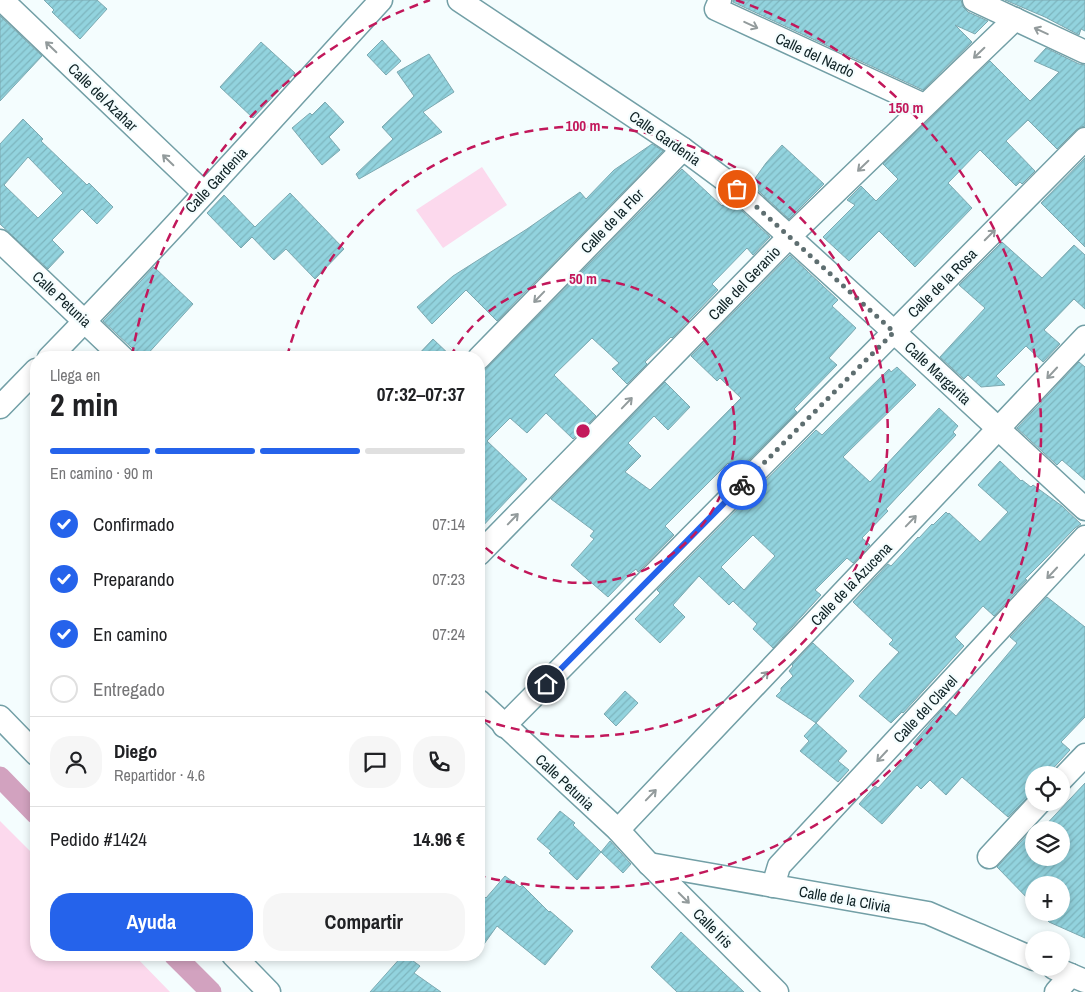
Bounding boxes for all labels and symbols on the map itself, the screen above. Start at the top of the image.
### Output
one-way arrow [743,21,758,31]
one-way arrow [1034,26,1049,35]
street label: Calle del Nardo [772,28,858,82]
one-way arrow [45,41,58,53]
one-way arrow [974,46,986,58]
street label: Calle del Azahar [63,58,143,136]
text: 150 m [889,97,923,118]
street label: Calle Gardenia [625,106,705,170]
text: 100 m [566,115,600,136]
street label: Calle Gardenia [180,142,252,217]
one-way arrow [162,154,175,166]
one-way arrow [857,159,869,171]
pin [716,168,758,210]
street label: Calle de la Flor [576,184,648,258]
one-way arrow [984,229,996,241]
street label: Calle del Geranio [703,241,785,325]
street label: Calle de la Rosa [903,244,981,322]
street label: Calle Petunia [28,266,96,332]
text: 50 m [569,268,597,289]
one-way arrow [533,291,545,303]
street label: Calle Margarita [900,337,976,409]
one-way arrow [1046,366,1058,379]
one-way arrow [620,397,633,409]
centre of rings [574,422,592,440]
courier [717,460,767,510]
one-way arrow [507,513,519,525]
one-way arrow [905,515,917,527]
street label: Calle de la Azucena [806,537,896,630]
one-way arrow [1046,567,1058,579]
pin [525,663,567,705]
one-way arrow [757,671,769,683]
street label: Calle del Clavel [888,671,962,747]
street label: Calle Petunia [531,749,599,815]
one-way arrow [876,750,887,763]
one-way arrow [645,789,657,801]
street label: Calle de la Clivia [797,881,893,917]
one-way arrow [677,892,689,904]
street label: Calle Iris [688,903,738,953]

